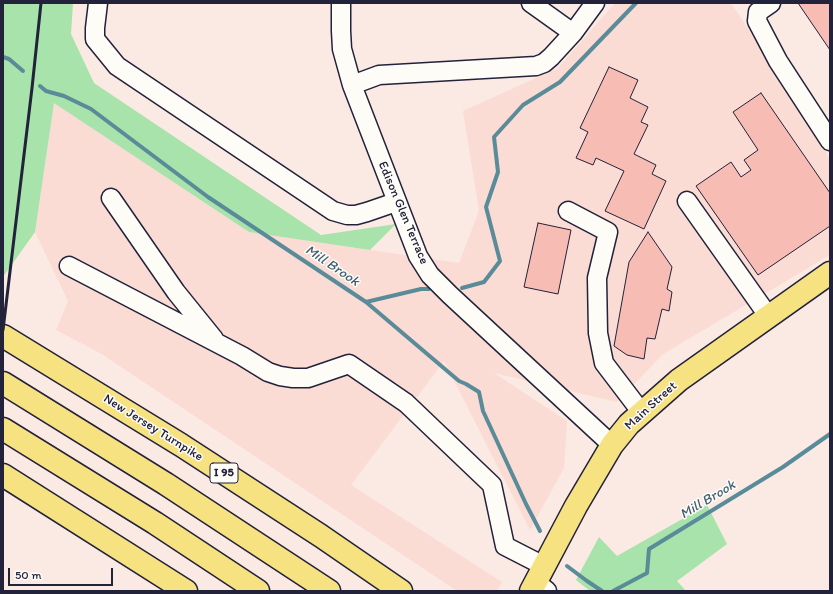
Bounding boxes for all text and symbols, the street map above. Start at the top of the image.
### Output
street label: Edison Glen Terrace [374,159,432,267]
water label: Mill Brook [302,242,362,290]
street label: Main Street [622,378,680,434]
street label: New Jersey Turnpike [100,391,206,465]
road number: I 95 [210,463,238,483]
water label: Mill Brook [677,477,739,523]
scale bar [10,560,115,586]
text: 50 m [15,568,41,582]

